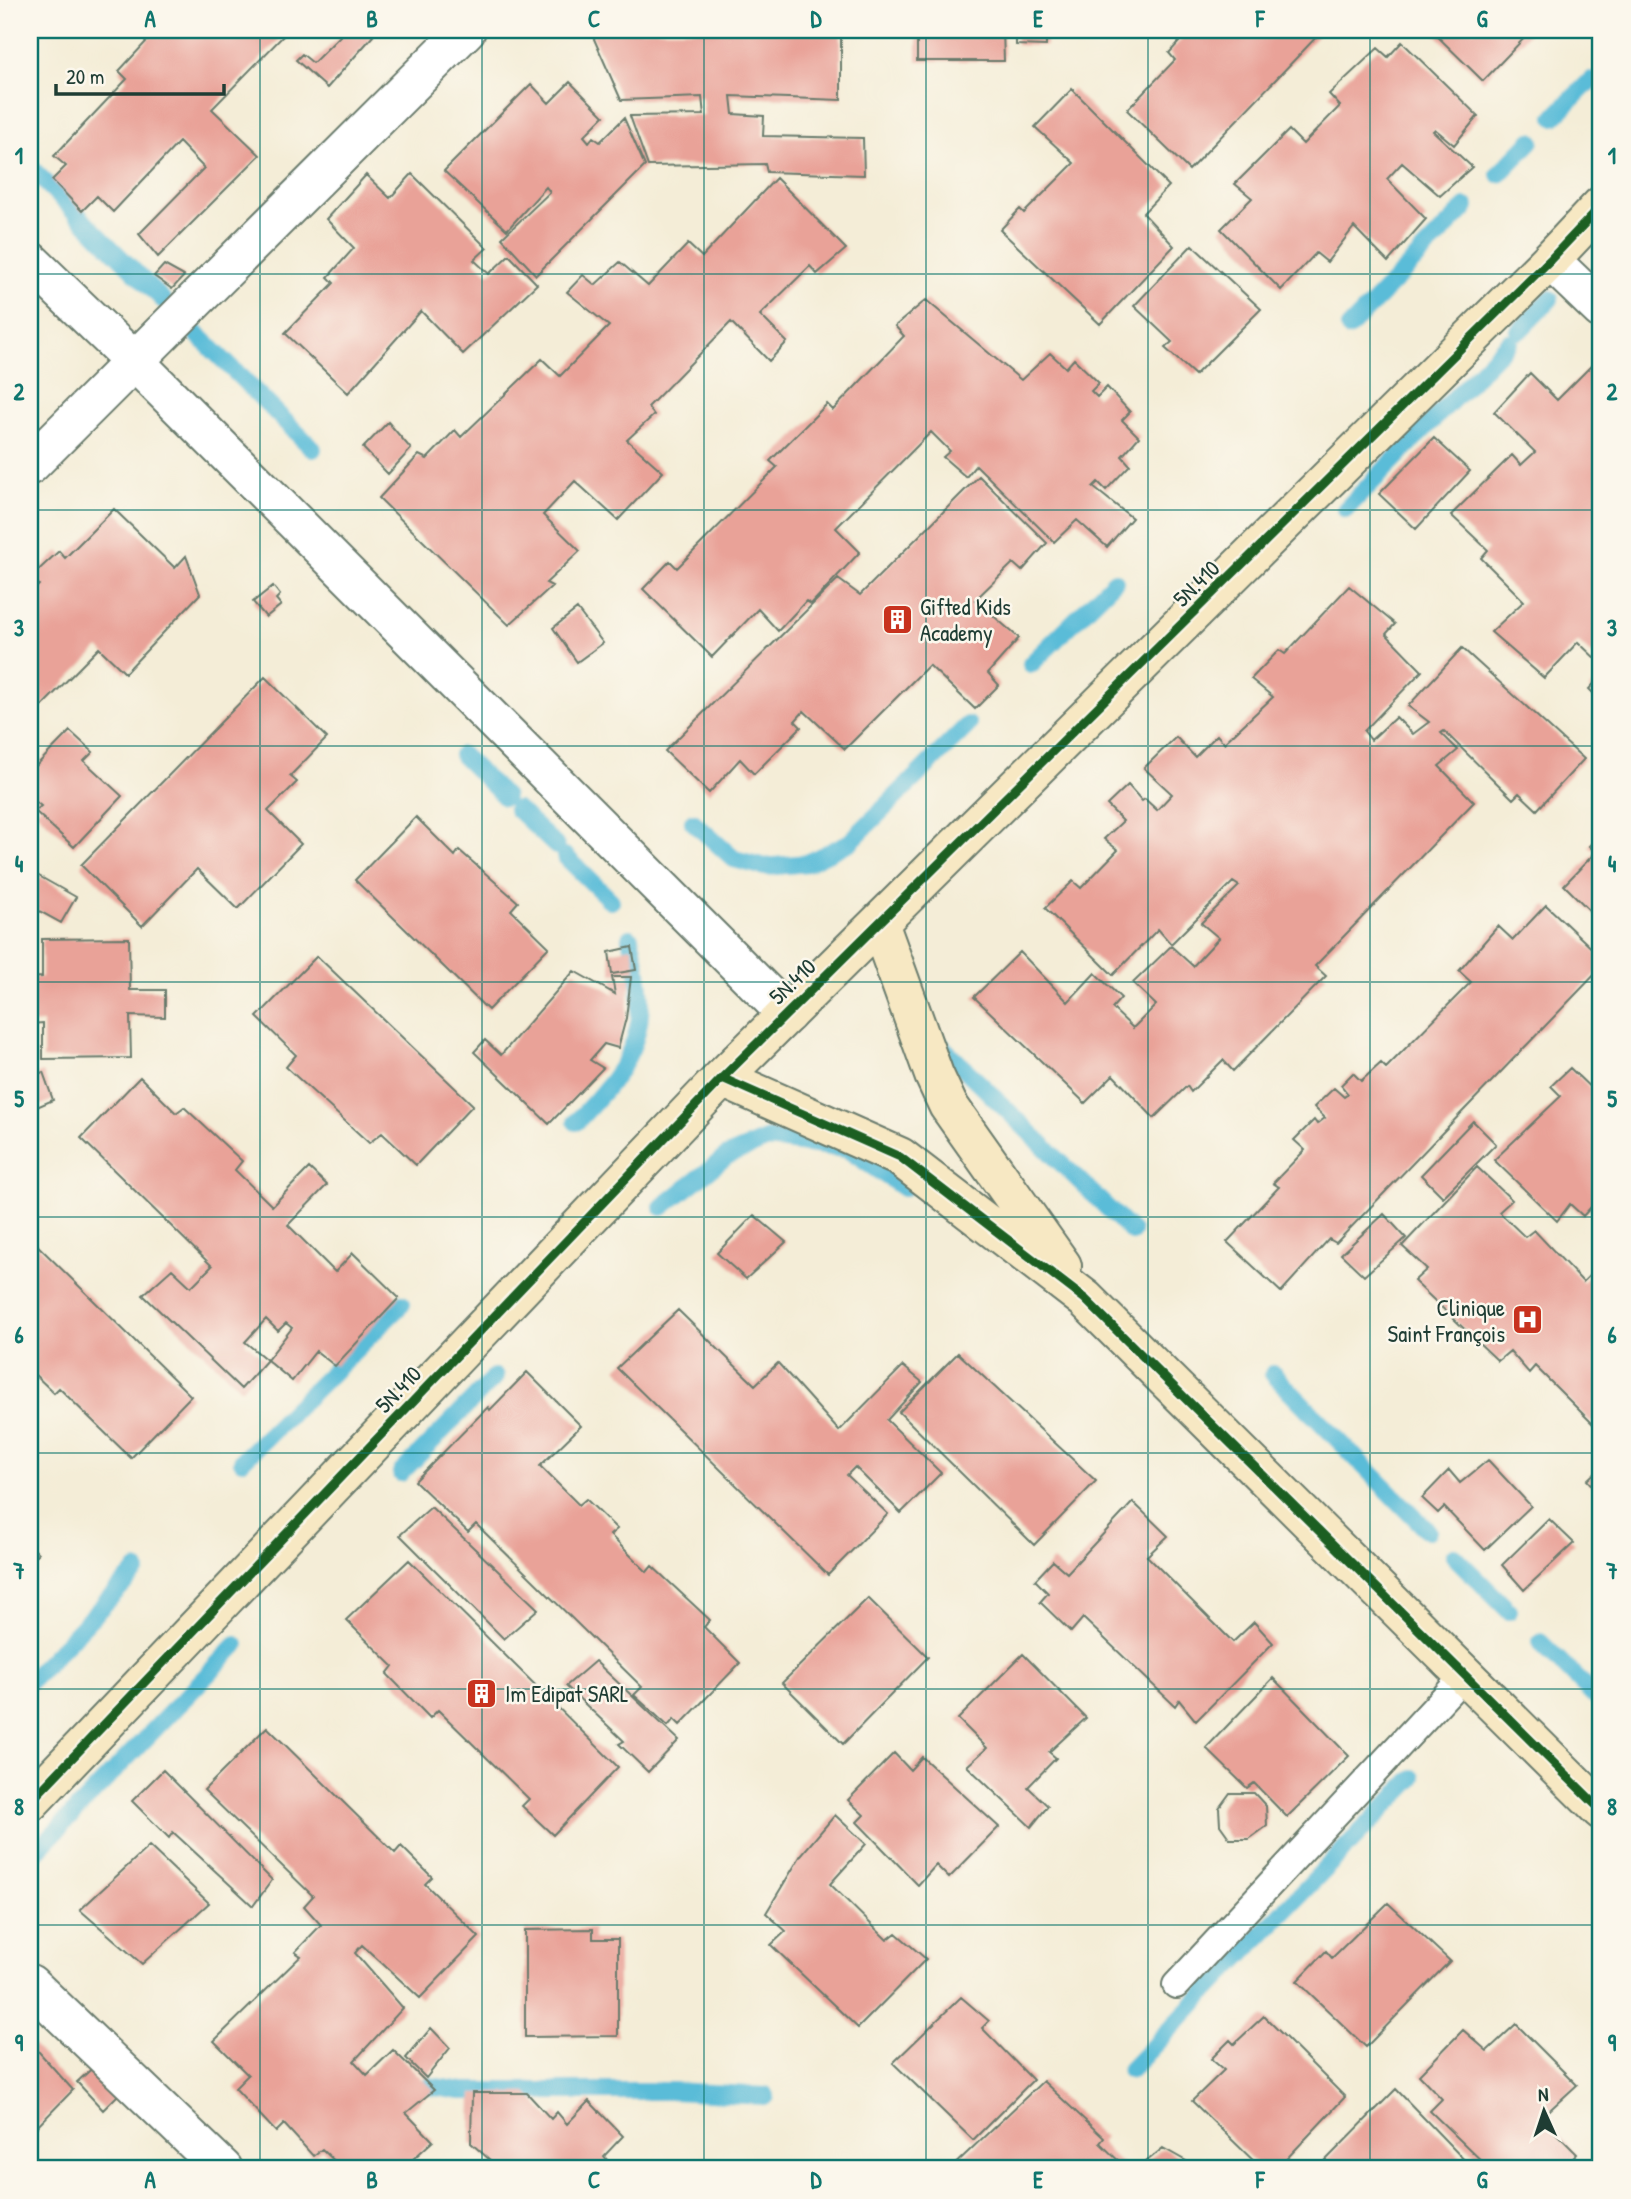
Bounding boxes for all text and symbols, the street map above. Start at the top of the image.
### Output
text: A [144,3,156,34]
text: B [366,3,378,34]
text: C [588,3,600,34]
text: D [811,3,823,34]
text: E [1033,3,1044,34]
text: F [1255,3,1266,34]
text: G [1476,3,1488,34]
scale bar [56,52,224,96]
text: 20 m [66,62,104,91]
text: 1 [15,140,23,171]
text: 1 [1608,140,1616,171]
text: 2 [14,376,25,407]
text: 2 [1607,376,1618,407]
street label: 5N.410 [1166,553,1226,613]
place label: Gifted Kids Academy [920,591,1011,648]
building icon: Gifted Kids Academy [880,602,914,636]
text: 3 [14,612,24,643]
text: 3 [1607,612,1617,643]
text: 4 [15,848,24,879]
text: 4 [1608,848,1617,879]
street label: 5N.410 [762,951,822,1011]
text: 5 [14,1083,24,1114]
text: 5 [1607,1083,1617,1114]
place label: Clinique Saint François [1388,1292,1505,1349]
hospital icon: Clinique Saint François [1511,1303,1545,1337]
text: 6 [14,1319,24,1350]
text: 6 [1607,1319,1617,1350]
street label: 5N.410 [368,1359,428,1419]
text: 7 [12,1555,25,1586]
text: 7 [1605,1555,1618,1586]
building icon: Im Edipat SARL [465,1676,499,1710]
place label: Im Edipat SARL [505,1678,628,1709]
text: 8 [14,1791,24,1822]
text: 8 [1607,1791,1617,1822]
text: 9 [15,2027,24,2058]
text: 9 [1608,2027,1617,2058]
north arrow [1508,2076,1578,2146]
text: N [1537,2081,1549,2107]
text: A [144,2164,156,2195]
text: B [366,2164,378,2195]
text: C [588,2164,600,2195]
text: D [811,2164,823,2195]
text: E [1033,2164,1044,2195]
text: F [1255,2164,1266,2195]
text: G [1476,2164,1488,2195]

